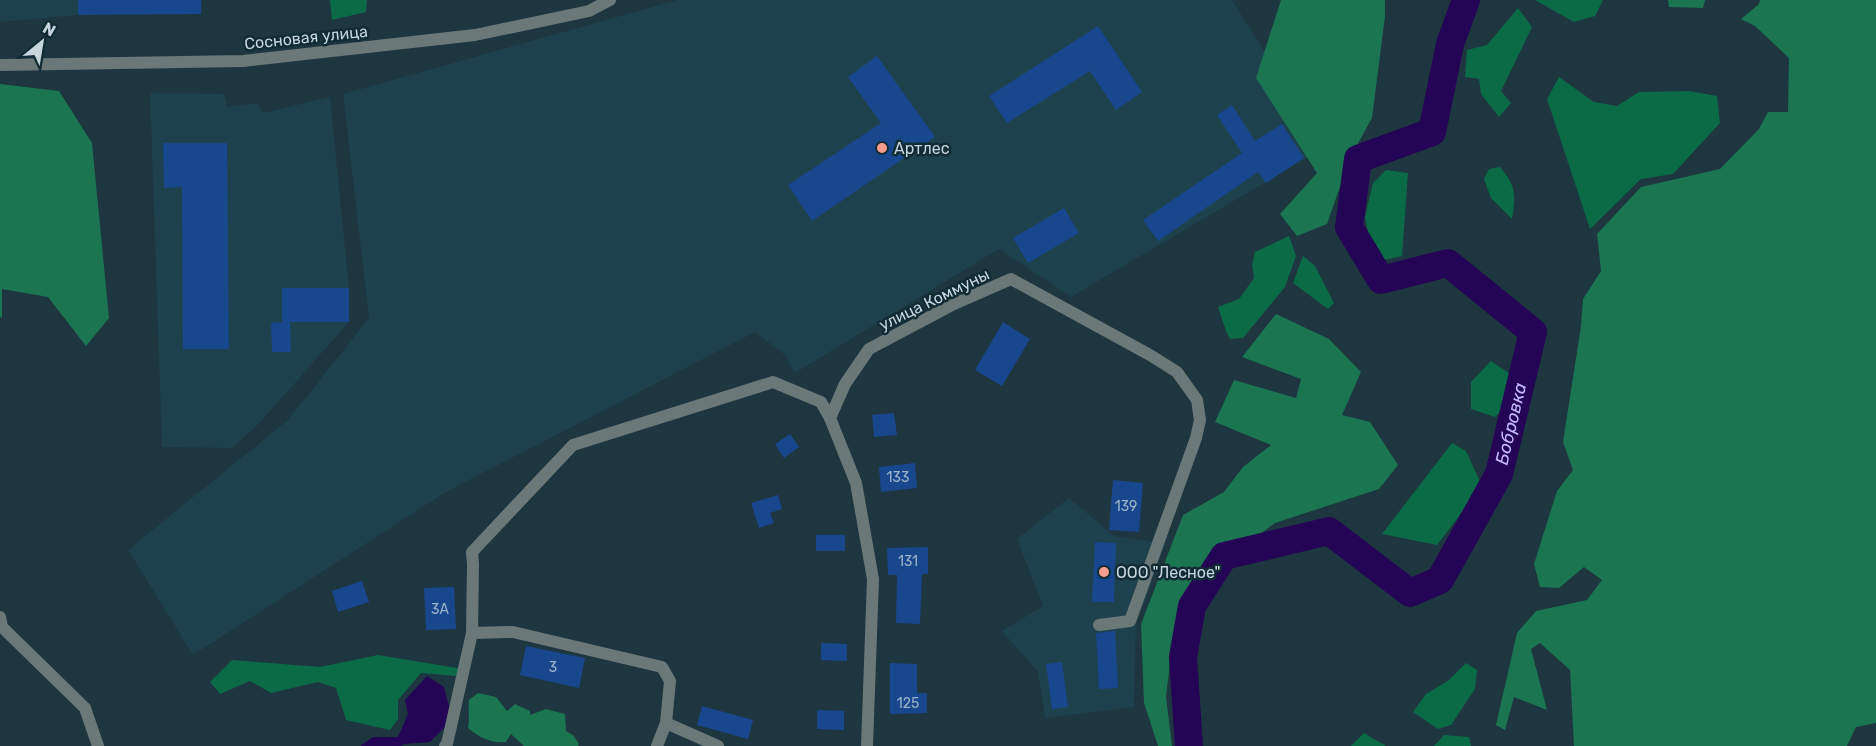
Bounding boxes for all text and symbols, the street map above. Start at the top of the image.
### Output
north arrow [12,12,72,72]
text: N [40,18,59,41]
street label: Сосновая улица [243,22,369,53]
place label: Артлес [894,139,950,158]
marker: Артлес [875,141,889,155]
street label: улица Коммуны [876,264,993,334]
water label: Бобровка [1491,380,1532,467]
house number: 133 [887,469,909,486]
house number: 139 [1115,498,1137,515]
house number: 131 [898,553,918,570]
place label: ООО "Лесное" [1116,563,1220,582]
marker: ООО "Лесное" [1097,565,1111,579]
house number: 3А [431,601,450,618]
house number: 3 [549,659,557,676]
house number: 125 [897,695,919,712]

